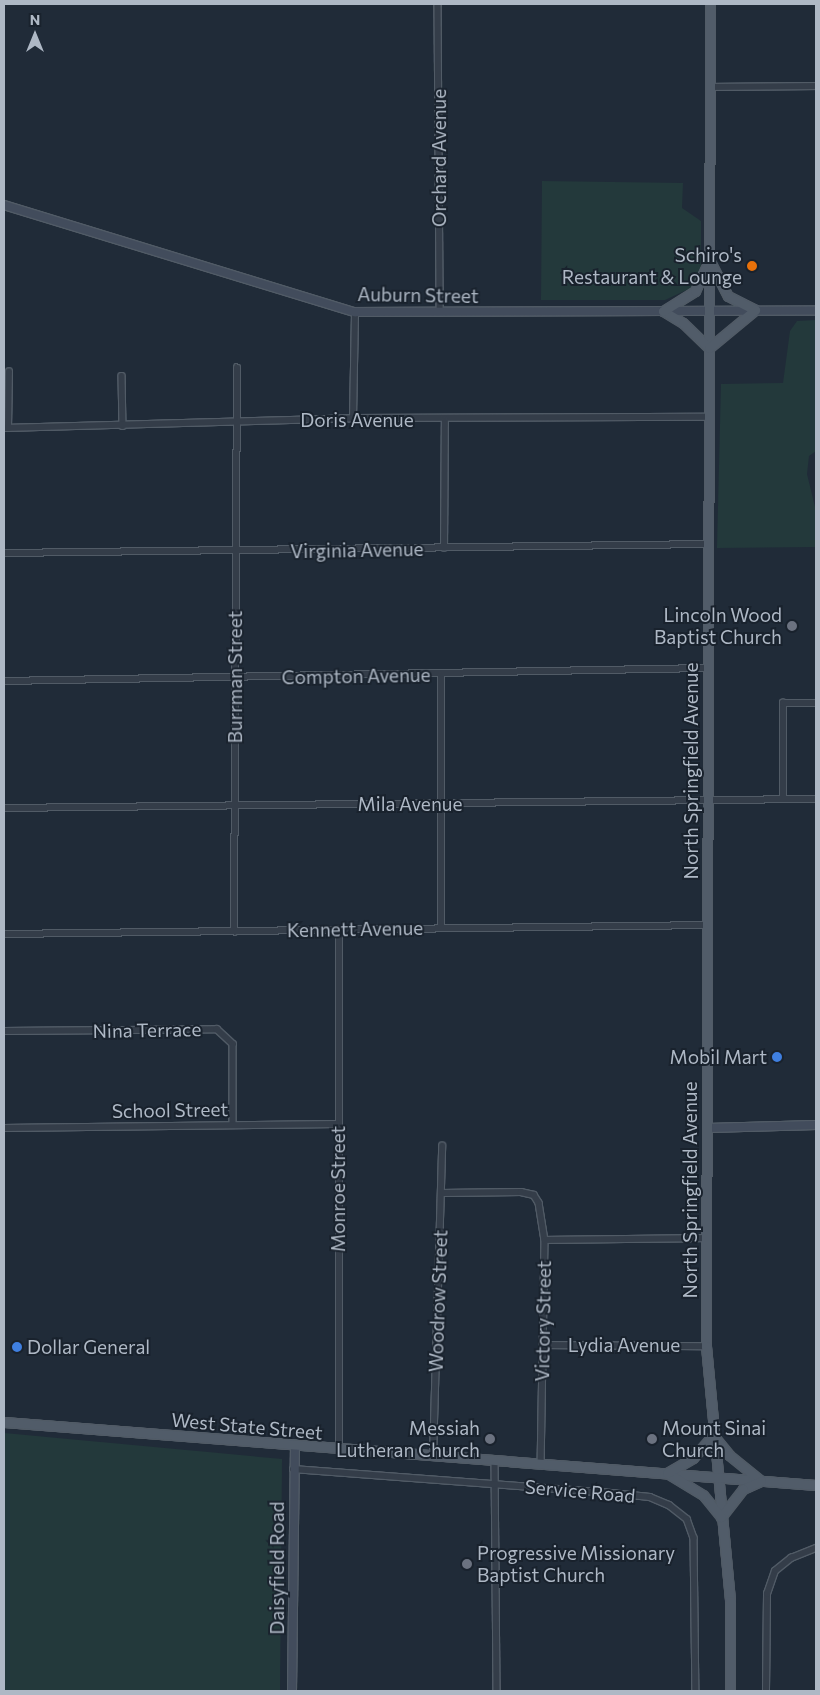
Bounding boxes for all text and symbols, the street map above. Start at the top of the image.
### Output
north arrow [10,10,60,60]
text: N [30,11,40,28]
street label: Orchard Avenue [428,89,450,227]
place label: Schiro's Restaurant & Lounge [562,244,742,288]
marker: Schiro's Restaurant & Lounge [746,260,758,272]
street label: Auburn Street [357,283,479,307]
street label: Doris Avenue [300,409,414,431]
street label: Virginia Avenue [290,537,424,563]
place label: Lincoln Wood Baptist Church [654,604,782,648]
street label: Burrman Street [224,611,246,743]
marker: Lincoln Wood Baptist Church [786,620,798,632]
street label: Compton Avenue [281,663,431,689]
street label: North Springfield Avenue [680,663,702,879]
street label: Mila Avenue [358,793,462,815]
street label: Kennett Avenue [287,916,423,942]
street label: Nina Terrace [92,1018,202,1042]
place label: Mobil Mart [670,1046,767,1068]
marker: Mobil Mart [771,1051,783,1063]
street label: North Springfield Avenue [679,1082,701,1298]
street label: School Street [112,1098,228,1122]
street label: Monroe Street [327,1126,349,1252]
street label: Woodrow Street [424,1229,452,1373]
street label: Victory Street [531,1260,555,1382]
street label: Lydia Avenue [568,1334,680,1356]
place label: Dollar General [27,1336,150,1358]
marker: Dollar General [11,1341,23,1353]
street label: West State Street [170,1408,324,1444]
place label: Messiah Lutheran Church [336,1417,480,1461]
place label: Mount Sinai Church [662,1417,766,1461]
marker: Messiah Lutheran Church [484,1433,496,1445]
marker: Mount Sinai Church [646,1433,658,1445]
street label: Service Road [524,1475,636,1507]
street label: Daisyfield Road [266,1501,288,1635]
place label: Progressive Missionary Baptist Church [477,1542,675,1586]
marker: Progressive Missionary Baptist Church [461,1558,473,1570]

